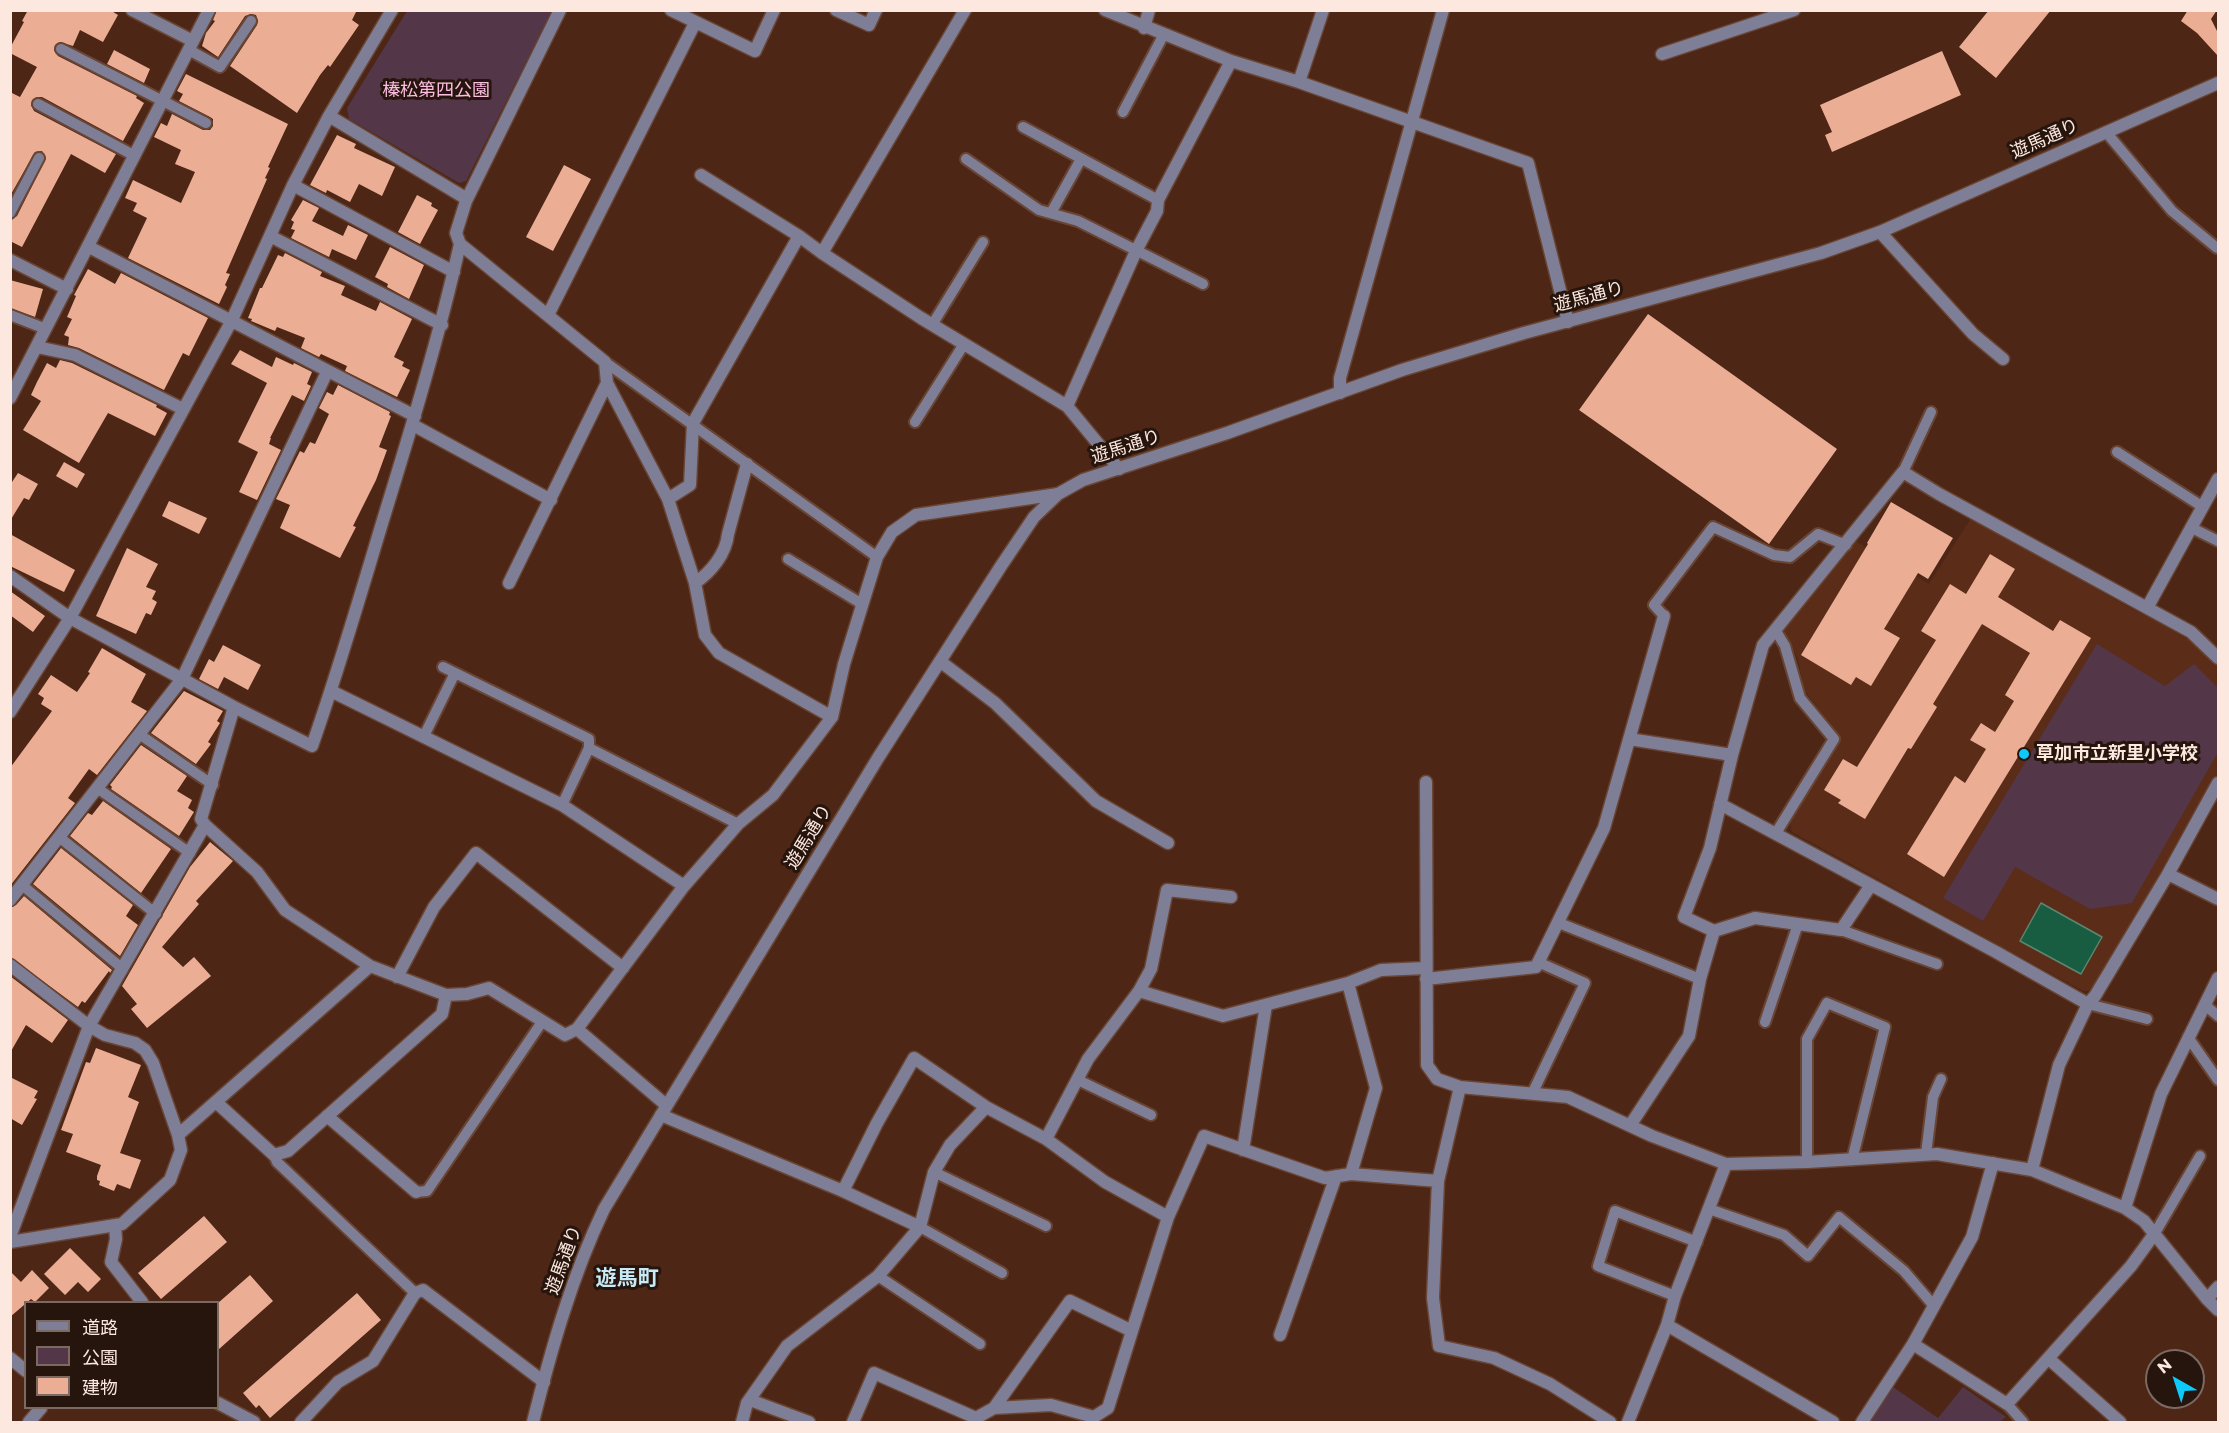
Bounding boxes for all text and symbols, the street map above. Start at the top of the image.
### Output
park label: 榛松第四公園 [382,80,490,102]
street label: 遊馬通り [2008,114,2082,164]
street label: 遊馬通り [1551,277,1627,317]
street label: 遊馬通り [1088,426,1164,468]
place label: 草加市立新里小学校 [2036,743,2198,765]
marker: 草加市立新里小学校 [2017,747,2031,761]
street label: 遊馬通り [781,801,837,873]
street label: 遊馬通り [542,1222,586,1298]
district label: 遊馬町 [596,1266,658,1292]
legend [24,1301,219,1409]
text: 道路 [82,1317,118,1339]
text: 公園 [82,1347,118,1369]
north arrow [2145,1349,2205,1409]
text: N [2154,1355,2176,1378]
text: 建物 [82,1377,118,1399]

